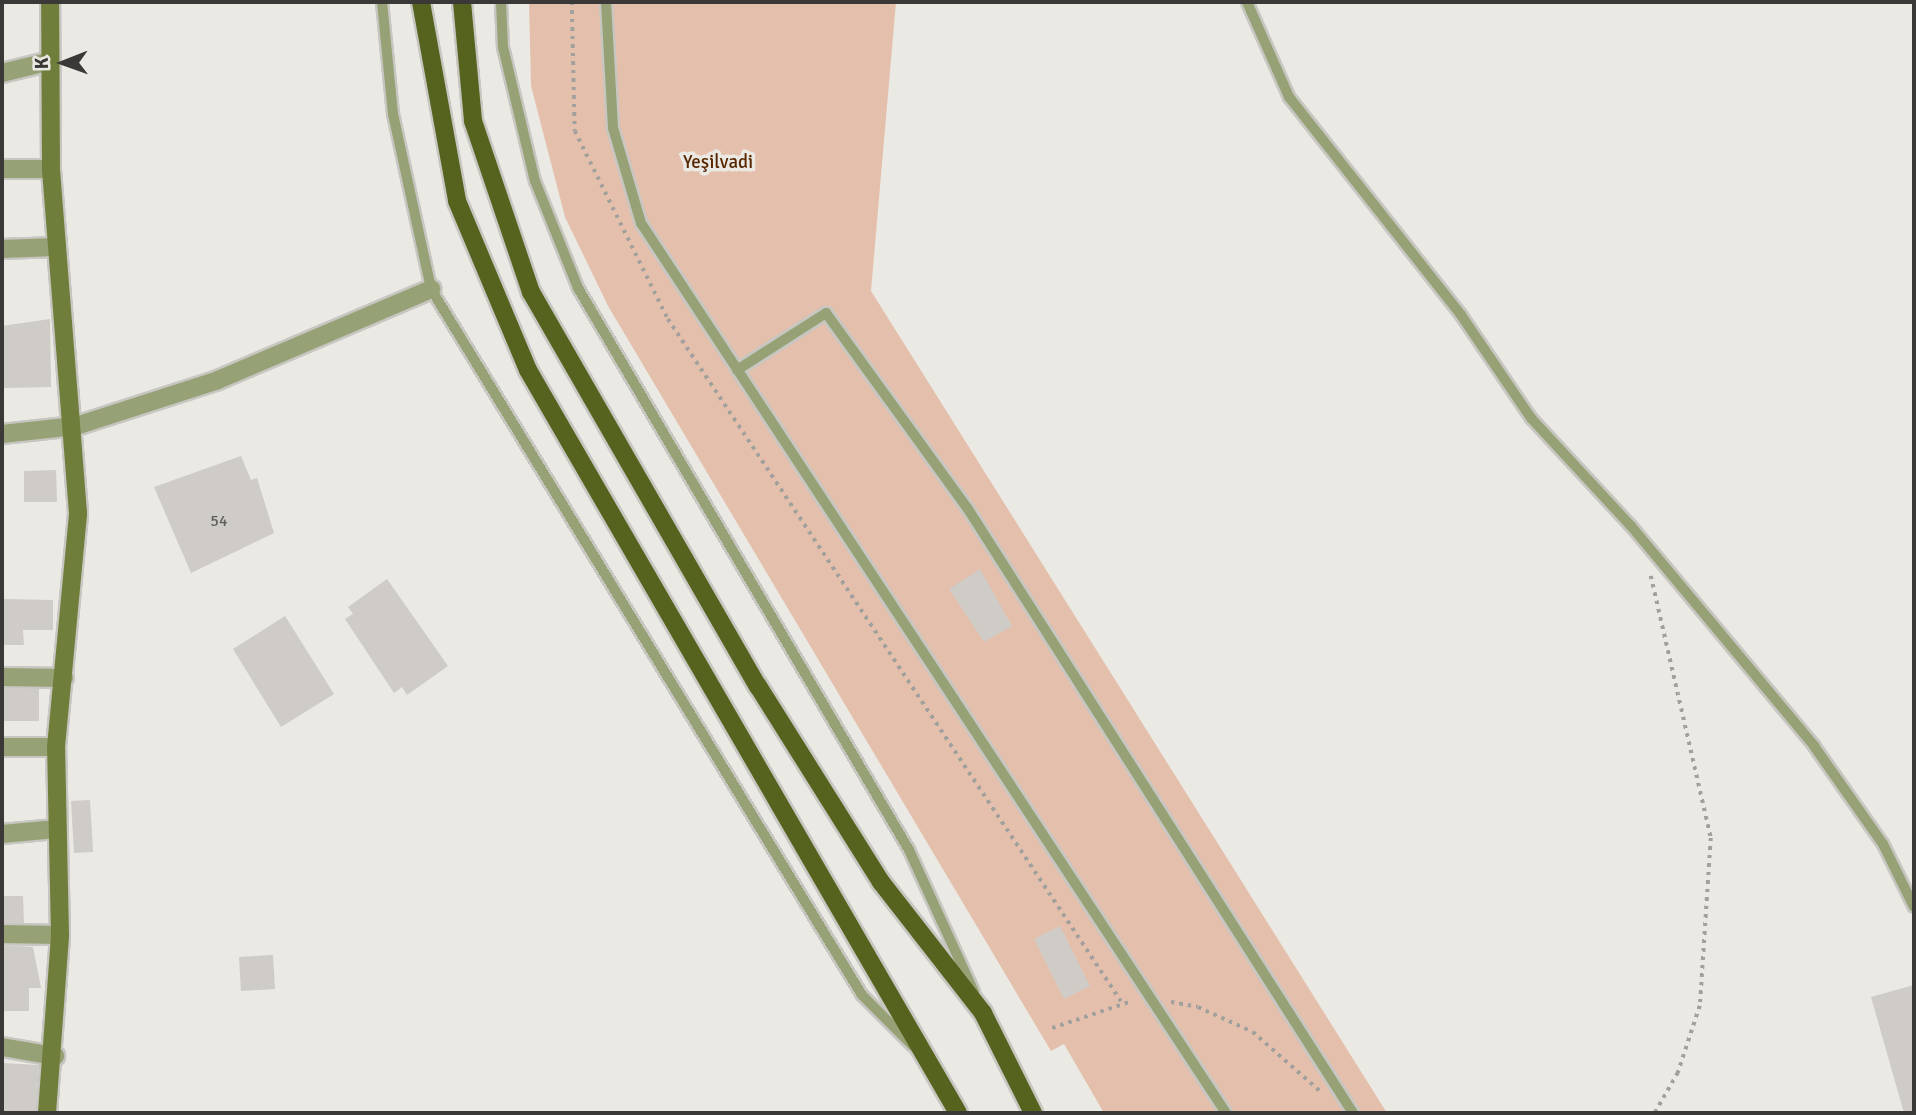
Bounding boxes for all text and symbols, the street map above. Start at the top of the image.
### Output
north arrow [28,28,98,98]
text: K [30,57,54,69]
park label: Yeşilvadi [683,152,753,174]
house number: 54 [210,511,228,531]

